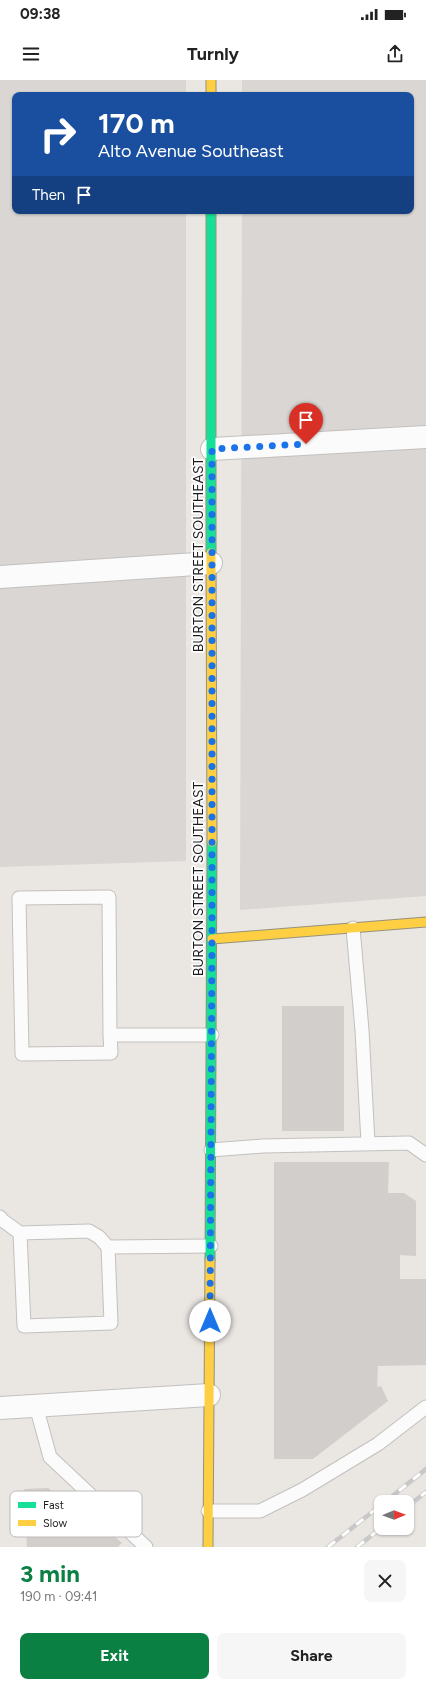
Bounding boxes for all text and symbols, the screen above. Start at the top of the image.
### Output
text: 09:38 [20,5,60,23]
icon: menu [20,43,42,65]
text: Turnly [187,43,239,65]
icon: share [384,43,406,65]
text: 170 m [98,106,175,140]
icon: right [32,108,84,160]
text: Alto Avenue Southeast [98,140,284,162]
icon: arrive [73,184,95,206]
text: Then [32,186,65,204]
pin [289,403,323,444]
icon: arrive [295,409,317,431]
street label: BURTON STREET SOUTHEAST [190,457,207,652]
street label: BURTON STREET SOUTHEAST [190,781,207,976]
position arrow [189,1300,231,1342]
legend [10,1491,142,1537]
north arrow [374,1495,414,1535]
map controls [374,1495,414,1535]
text: Fast [43,1499,64,1512]
text: Slow [43,1517,67,1530]
text: 3 min [20,1559,80,1588]
button: close [364,1560,406,1602]
text: 190 m · 09:41 [20,1589,97,1604]
button: Exit [20,1633,209,1679]
button: Share [217,1633,406,1679]

